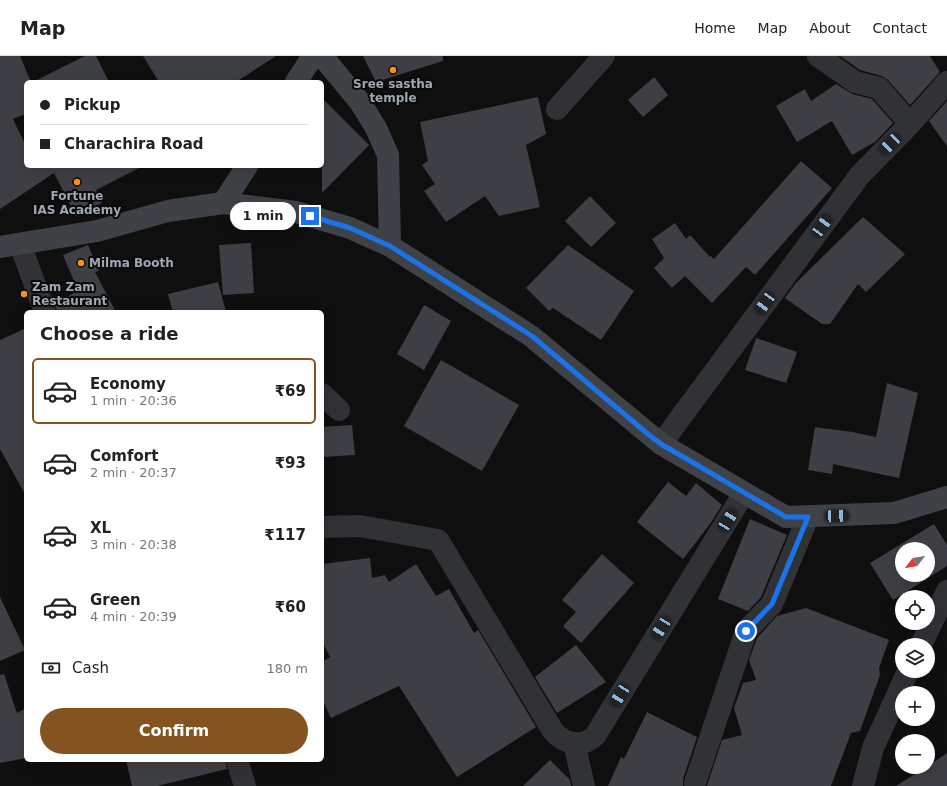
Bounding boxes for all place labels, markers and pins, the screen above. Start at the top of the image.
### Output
marker: Sree sastha temple [388,65,398,75]
place label: Sree sastha temple [353,77,433,105]
marker: Fortune IAS Academy [72,177,82,187]
place label: Fortune IAS Academy [33,189,121,217]
place label: Milma Booth [89,256,174,270]
marker: Milma Booth [76,258,86,268]
place label: Zam Zam Restaurant [32,280,107,308]
marker: Zam Zam Restaurant [19,289,29,299]

